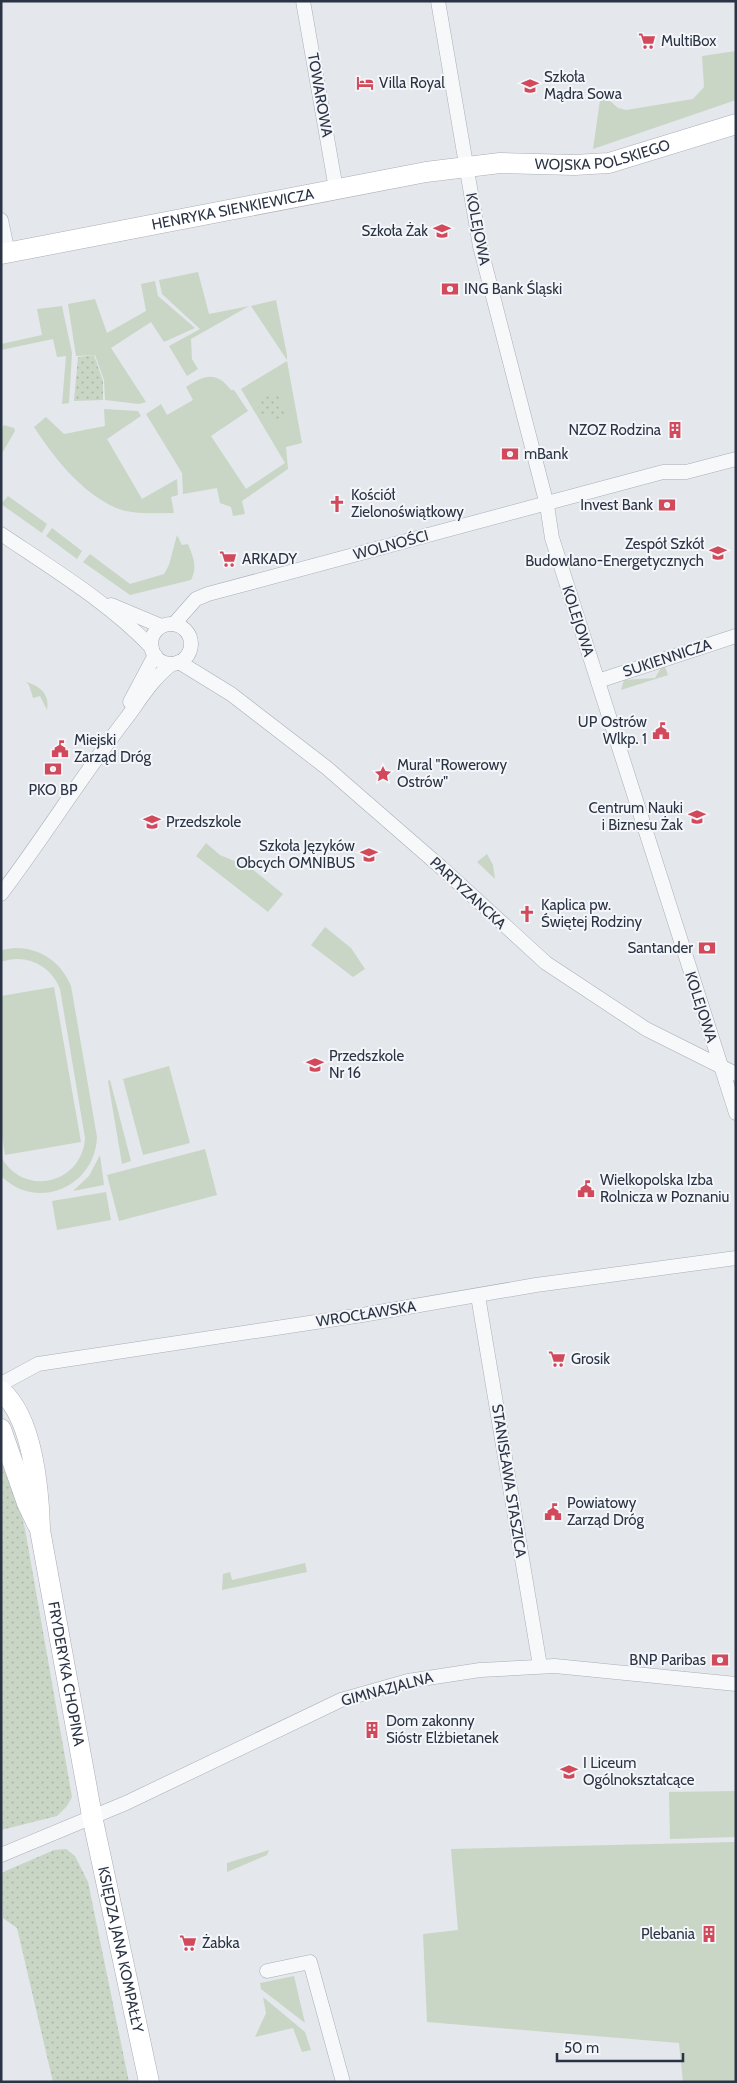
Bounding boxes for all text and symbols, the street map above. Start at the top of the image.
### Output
supermarket icon: MultiBox [637,31,657,51]
place label: MultiBox [661,32,716,50]
street label: TOWAROWA [304,51,336,139]
place label: Szkoła Mądra Sowa [544,68,623,103]
hotel icon: Villa Royal [355,73,375,93]
place label: Villa Royal [379,74,445,92]
school or university icon: Szkoła Mądra Sowa [520,76,540,96]
street label: WOJSKA POLSKIEGO [534,136,672,174]
street label: HENRYKA SIENKIEWICZA [150,185,316,234]
street label: KOLEJOWA [462,191,494,268]
place label: Szkoła Żak [361,221,428,240]
school or university icon: Szkoła Żak [432,221,452,241]
bank icon: ING Bank Śląski [440,279,460,299]
place label: ING Bank Śląski [464,279,562,298]
building icon: NZOZ Rodzina [665,420,685,440]
place label: NZOZ Rodzina [568,421,662,439]
bank icon: mBank [500,444,520,464]
place label: mBank [524,445,568,463]
place label: Kościół Zielonoświątkowy [351,486,464,521]
church icon: Kościół Zielonoświątkowy [327,494,347,514]
bank icon: Invest Bank [657,495,677,515]
place label: Invest Bank [580,496,653,514]
street label: WOLNOŚCI [351,525,431,564]
place label: Zespół Szkół Budowlano-Energetycznych [525,535,704,570]
school or university icon: Zespół Szkół Budowlano-Energetycznych [708,543,728,563]
supermarket icon: ARKADY [218,549,238,569]
place label: ARKADY [242,550,297,568]
street label: KOLEJOWA [558,583,598,659]
street label: SUKIENNICZA [621,635,714,681]
place label: UP Ostrów Wlkp. 1 [578,713,647,748]
public building icon: UP Ostrów Wlkp. 1 [651,721,671,741]
place label: Miejski Zarząd Dróg [74,731,152,766]
public building icon: Miejski Zarząd Dróg [50,739,70,759]
place label: Mural "Rowerowy Ostrów" [397,756,507,791]
bank icon: PKO BP [43,759,63,779]
place icon: Mural "Rowerowy Ostrów" [373,764,393,784]
place label: PKO BP [28,781,78,799]
place label: Centrum Nauki i Biznesu Żak [588,799,683,834]
school or university icon: Centrum Nauki i Biznesu Żak [687,807,707,827]
school or university icon: Przedszkole [142,812,162,832]
place label: Przedszkole [166,813,241,831]
place label: Szkoła Języków Obcych OMNIBUS [236,837,355,872]
school or university icon: Szkoła Języków Obcych OMNIBUS [359,845,379,865]
street label: PARTYZANCKA [426,853,510,933]
place label: Kaplica pw. Świętej Rodziny [541,896,642,931]
church icon: Kaplica pw. Świętej Rodziny [517,904,537,924]
bank icon: Santander [697,938,717,958]
place label: Santander [627,939,693,957]
street label: KOLEJOWA [681,969,721,1045]
place label: Przedszkole Nr 16 [329,1047,404,1082]
school or university icon: Przedszkole Nr 16 [305,1055,325,1075]
place label: Wielkopolska Izba Rolnicza w Poznaniu [600,1171,729,1206]
public building icon: Wielkopolska Izba Rolnicza w Poznaniu [576,1179,596,1199]
street label: WROCŁAWSKA [315,1297,418,1331]
supermarket icon: Grosik [547,1349,567,1369]
place label: Grosik [571,1350,610,1368]
street label: STANISŁAWA STASZICA [488,1403,530,1560]
place label: Powiatowy Zarząd Dróg [567,1494,645,1529]
public building icon: Powiatowy Zarząd Dróg [543,1502,563,1522]
street label: FRYDERYKA CHOPINA [44,1600,88,1748]
bank icon: BNP Paribas [710,1650,730,1670]
place label: BNP Paribas [629,1651,706,1669]
street label: GIMNAZJALNA [339,1668,436,1710]
place label: Dom zakonny Sióstr Elżbietanek [386,1712,499,1747]
building icon: Dom zakonny Sióstr Elżbietanek [362,1720,382,1740]
place label: I Liceum Ogólnokształcące [583,1754,695,1789]
school or university icon: I Liceum Ogólnokształcące [559,1762,579,1782]
street label: KSIĘDZA JANA KOMPAŁŁY [94,1865,147,2035]
building icon: Plebania [699,1924,719,1944]
place label: Plebania [641,1925,696,1943]
supermarket icon: Żabka [178,1933,198,1953]
place label: Żabka [202,1933,240,1952]
scale bar [557,2030,683,2062]
text: 50 m [564,2039,599,2057]

